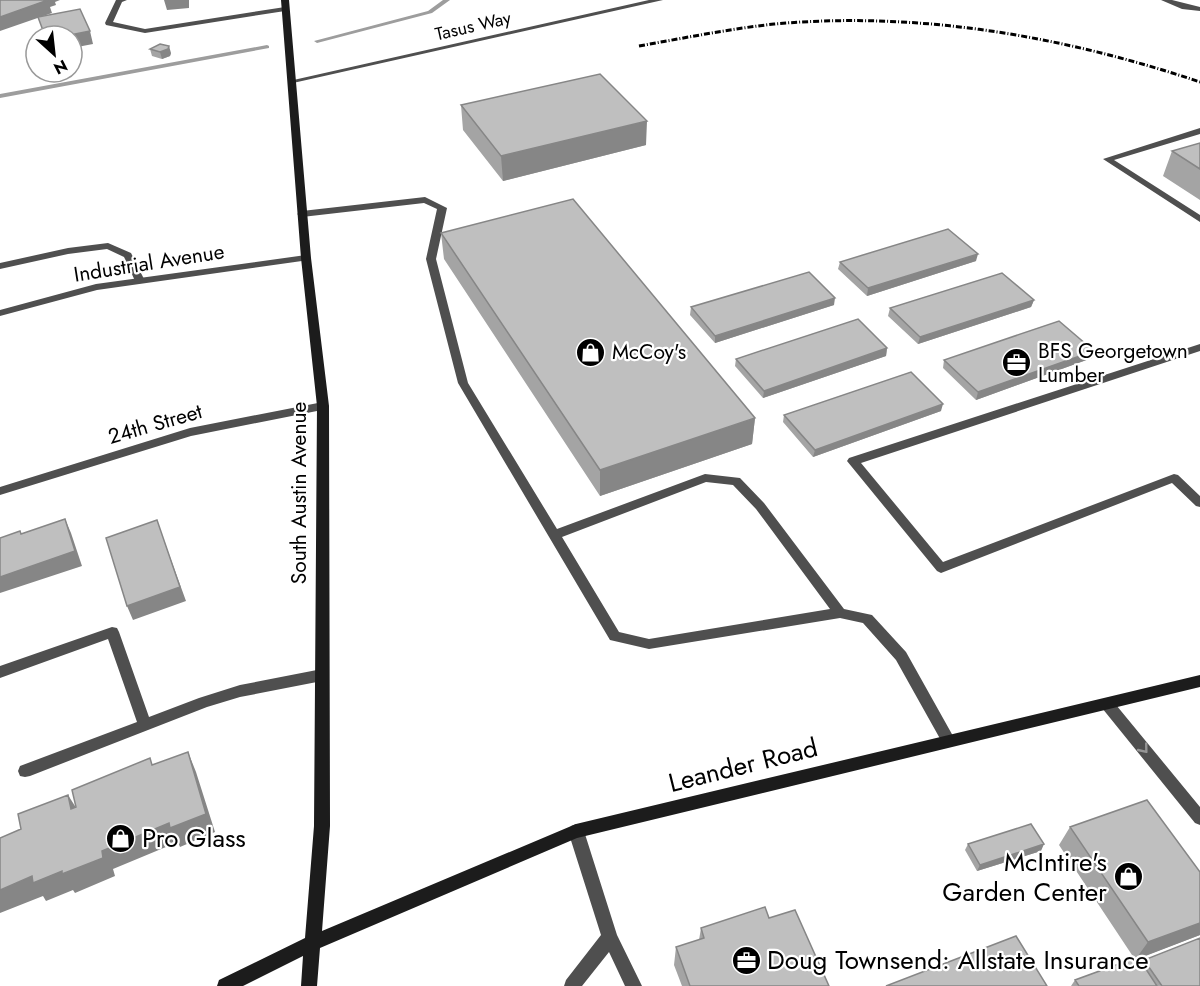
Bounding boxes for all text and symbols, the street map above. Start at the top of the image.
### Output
street label: Tasus Way [433,5,514,47]
north arrow [24,24,84,84]
text: N [50,54,71,80]
street label: Industrial Avenue [72,236,227,290]
shop icon: McCoy's [575,336,607,368]
place label: BFS Georgetown Lumber [1038,336,1188,390]
place label: McCoy's [612,337,686,367]
office icon: BFS Georgetown Lumber [1001,347,1033,379]
street label: 24th Street [104,396,206,452]
street label: South Austin Avenue [284,402,314,584]
street label: Leander Road [665,728,821,802]
one-way arrow [1136,742,1147,753]
place label: Pro Glass [142,819,246,857]
shop icon: Pro Glass [105,822,137,854]
place label: McIntire's Garden Center [942,843,1107,911]
shop icon: McIntire's Garden Center [1112,861,1144,893]
place label: Doug Townsend: Allstate Insurance [767,941,1149,979]
office icon: Doug Townsend: Allstate Insurance [730,944,762,976]

